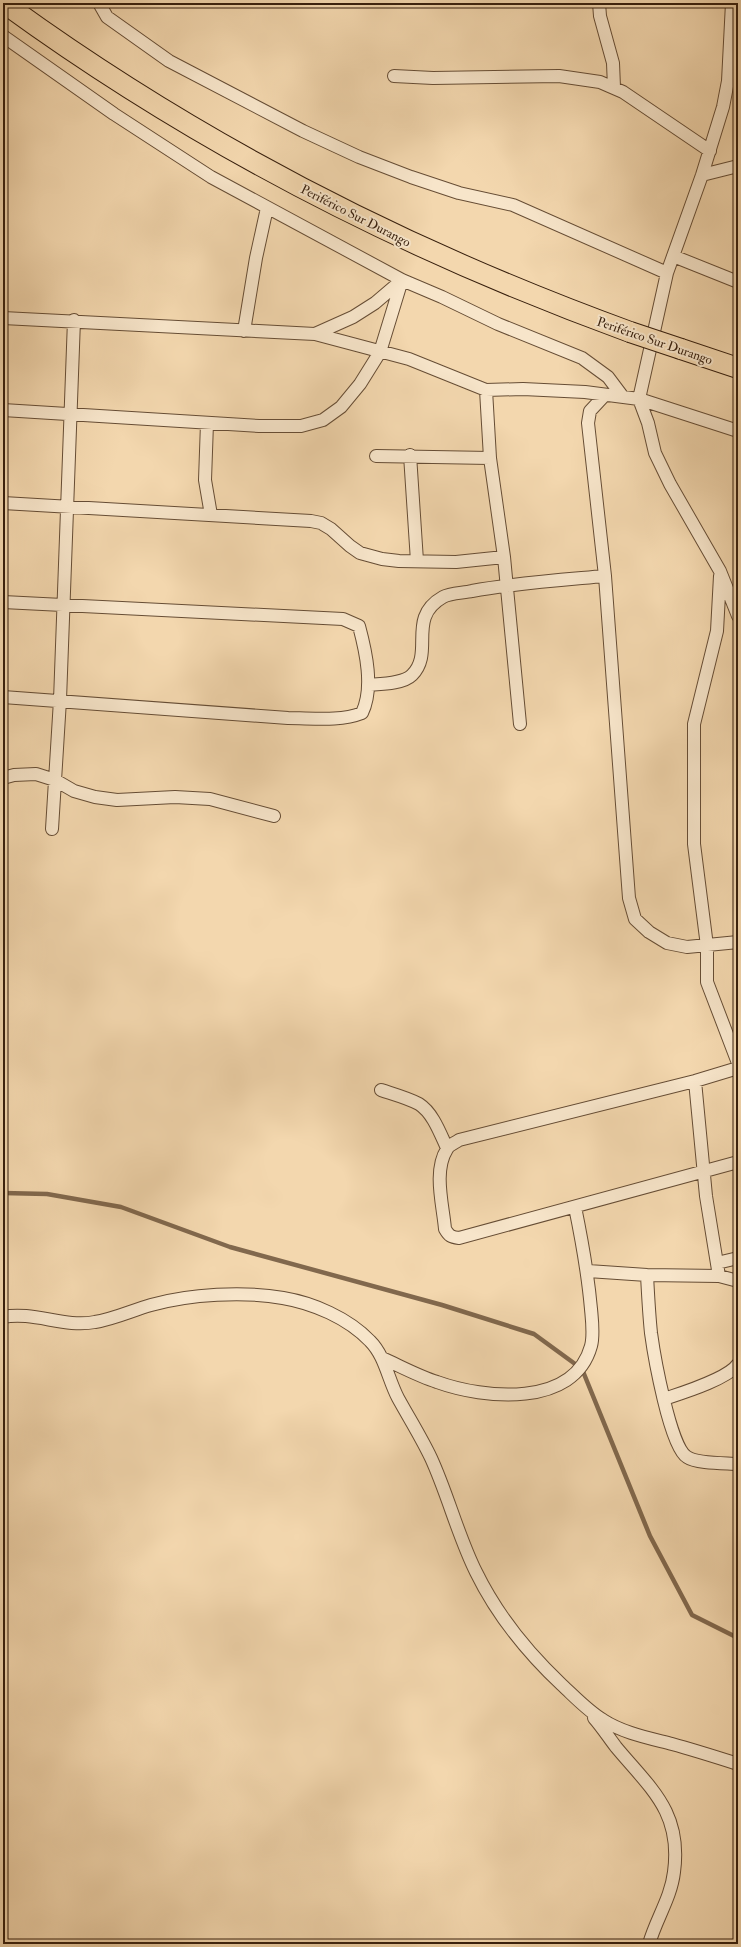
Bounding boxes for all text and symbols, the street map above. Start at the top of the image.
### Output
street label: Periférico Sur Durango [298,181,413,251]
street label: Periférico Sur Durango [595,314,715,368]

